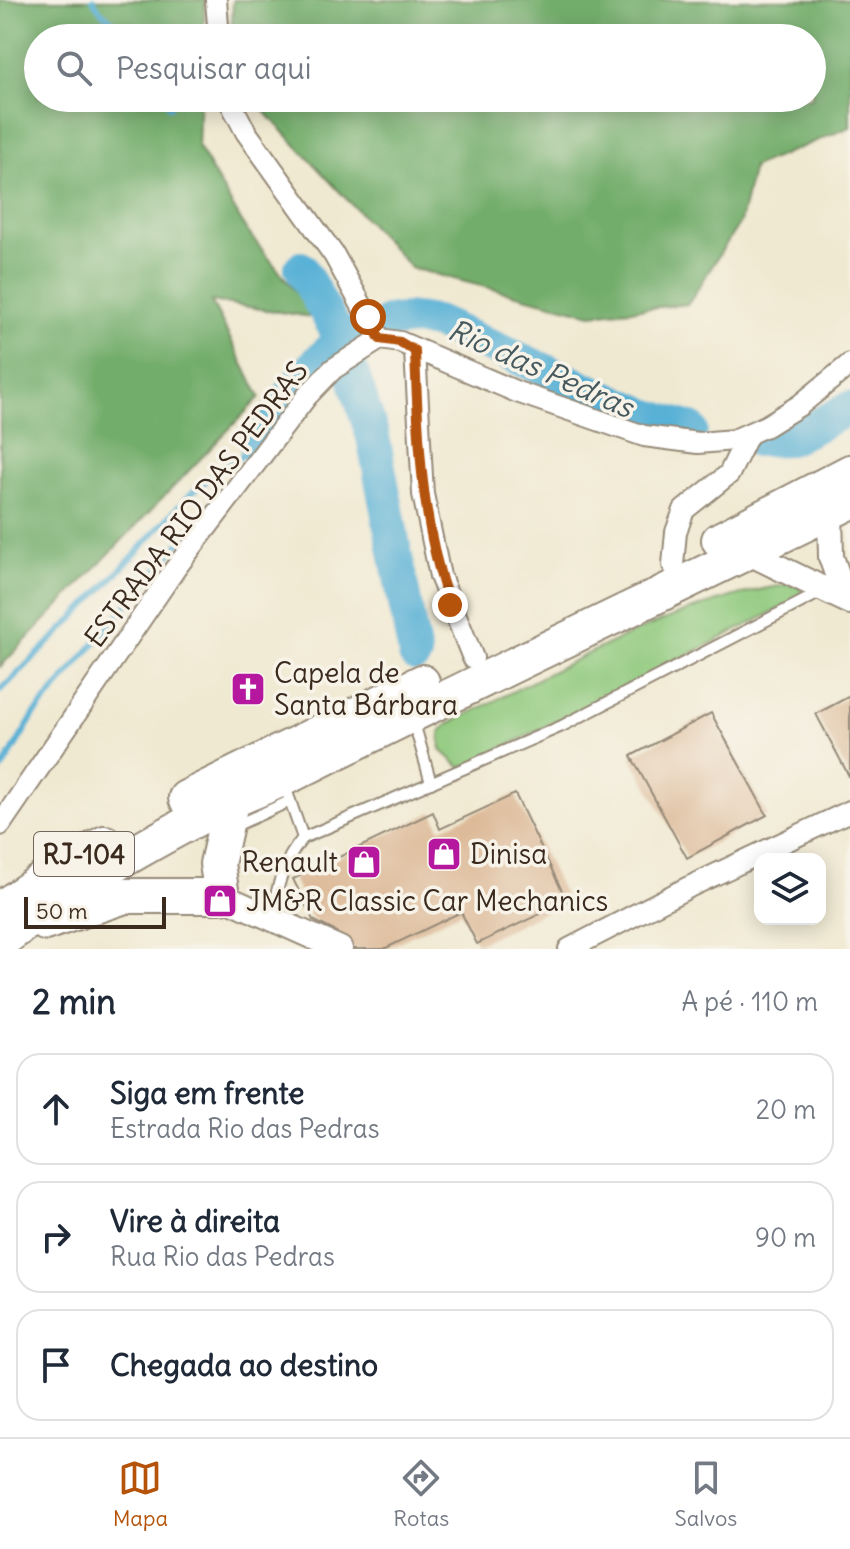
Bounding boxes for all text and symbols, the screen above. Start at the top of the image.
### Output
search box [24,24,826,112]
icon: search [52,46,96,90]
text: Pesquisar aqui [116,49,312,87]
route start [350,299,386,335]
water label: Rio das Pedras [442,310,642,427]
street label: ESTRADA RIO DAS PEDRAS [77,354,315,654]
route end [432,587,468,623]
place label: Capela de Santa Bárbara [274,655,458,723]
church icon: Capela de Santa Bárbara [229,670,267,708]
road number: RJ-104 [34,832,134,876]
shop icon: Dinisa [425,835,463,873]
place label: Dinisa [470,836,547,872]
shop icon: Renault [345,843,383,881]
place label: Renault [242,844,338,880]
map controls [754,853,826,925]
button: layers [754,853,826,925]
shop icon: JM&R Classic Car Mechanics [201,882,239,920]
place label: JM&R Classic Car Mechanics [246,883,608,919]
scale bar [24,893,166,929]
text: 50 m [36,897,88,925]
text: 2 min [32,980,116,1023]
text: A pé · 110 m [681,985,818,1018]
text: Siga em frente [110,1074,304,1112]
icon: ahead [34,1087,78,1131]
text: 20 m [756,1093,816,1126]
text: Estrada Rio das Pedras [110,1112,380,1145]
text: Vire à direita [110,1202,280,1240]
icon: right [34,1215,78,1259]
text: 90 m [755,1221,816,1254]
text: Rua Rio das Pedras [110,1240,335,1273]
icon: arrive [34,1343,78,1387]
text: Chegada ao destino [110,1346,378,1384]
tab: Mapa [113,1456,168,1532]
tab: Rotas [393,1456,449,1532]
tab: Salvos [675,1456,737,1532]

